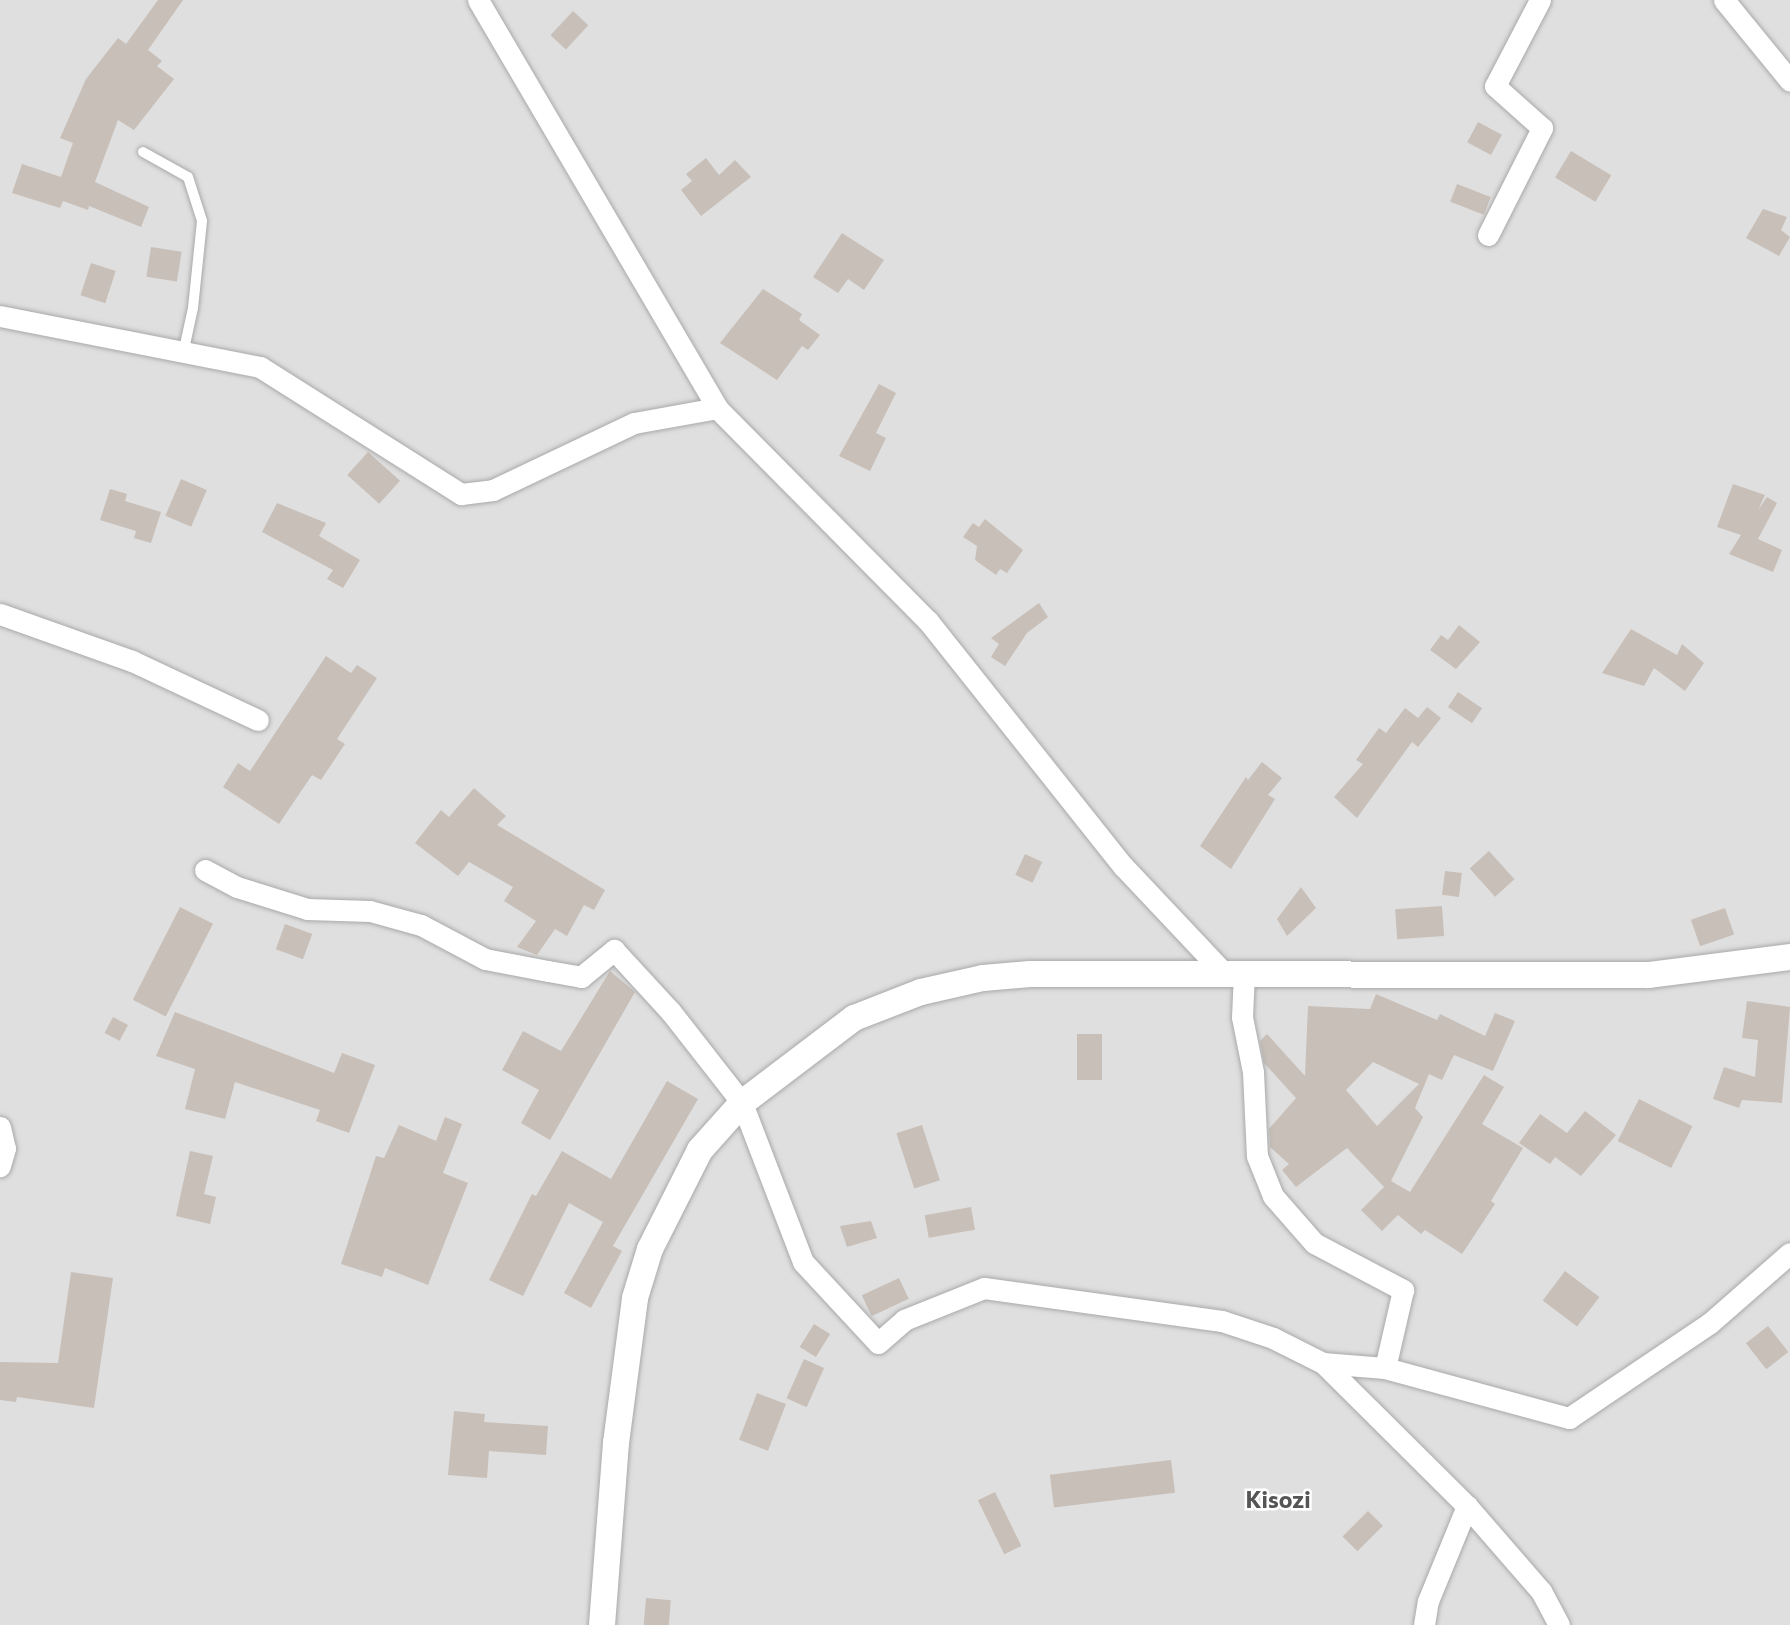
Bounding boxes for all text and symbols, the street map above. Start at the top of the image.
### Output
district label: Kisozi [1245,1485,1311,1513]

